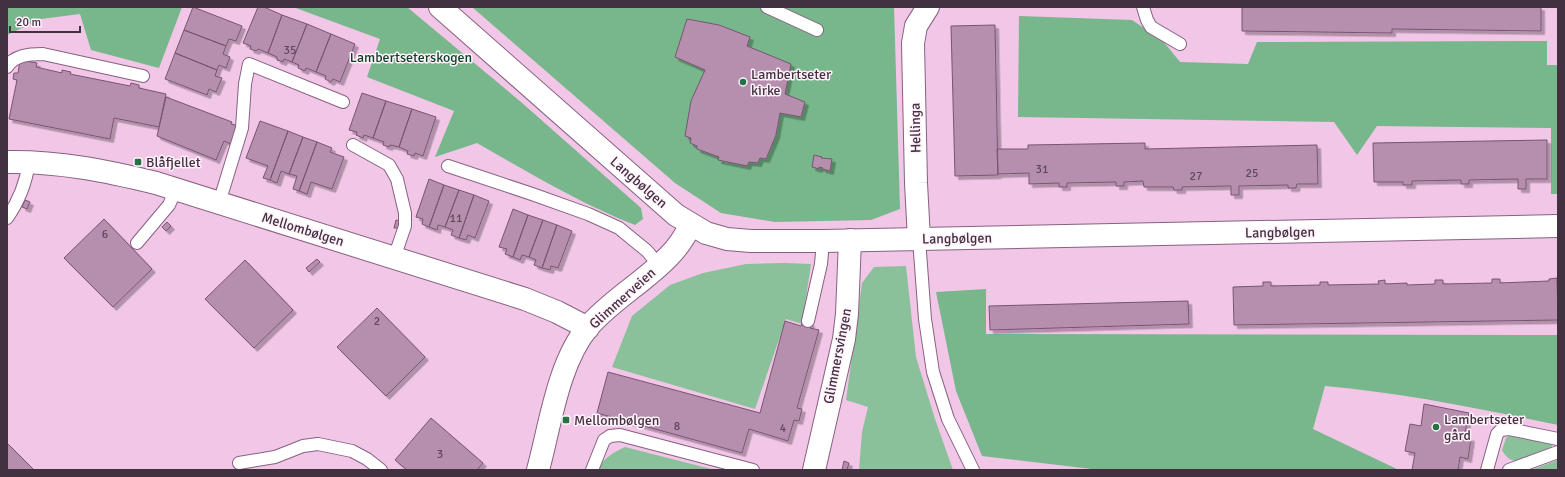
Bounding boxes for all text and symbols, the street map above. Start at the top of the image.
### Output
scale bar [10,8,80,34]
text: 20 m [16,15,41,30]
house number: 35 [284,43,296,58]
park label: Lambertseterskogen [350,49,472,66]
place label: Lambertseter kirke [751,66,832,99]
marker: Lambertseter kirke [738,77,748,87]
street label: Hellinga [907,103,924,153]
street label: Langbølgen [607,153,671,212]
place label: Blåfjellet [146,154,201,171]
marker: Blåfjellet [133,157,143,167]
house number: 31 [1036,162,1048,177]
house number: 25 [1246,166,1258,181]
house number: 27 [1190,169,1202,184]
street label: Mellombølgen [260,209,346,250]
house number: 11 [450,211,462,226]
street label: Langbølgen [1245,223,1315,242]
house number: 6 [102,227,108,242]
street label: Langbølgen [922,229,992,248]
street label: Glimmerveien [586,264,659,333]
street label: Glimmersvingen [820,307,855,405]
house number: 2 [374,314,380,329]
place label: Lambertseter gård [1444,411,1525,444]
place label: Mellombølgen [574,412,659,429]
marker: Mellombølgen [561,415,571,425]
house number: 8 [674,419,680,434]
house number: 4 [780,421,787,436]
marker: Lambertseter gård [1431,422,1441,432]
house number: 3 [437,447,443,462]

